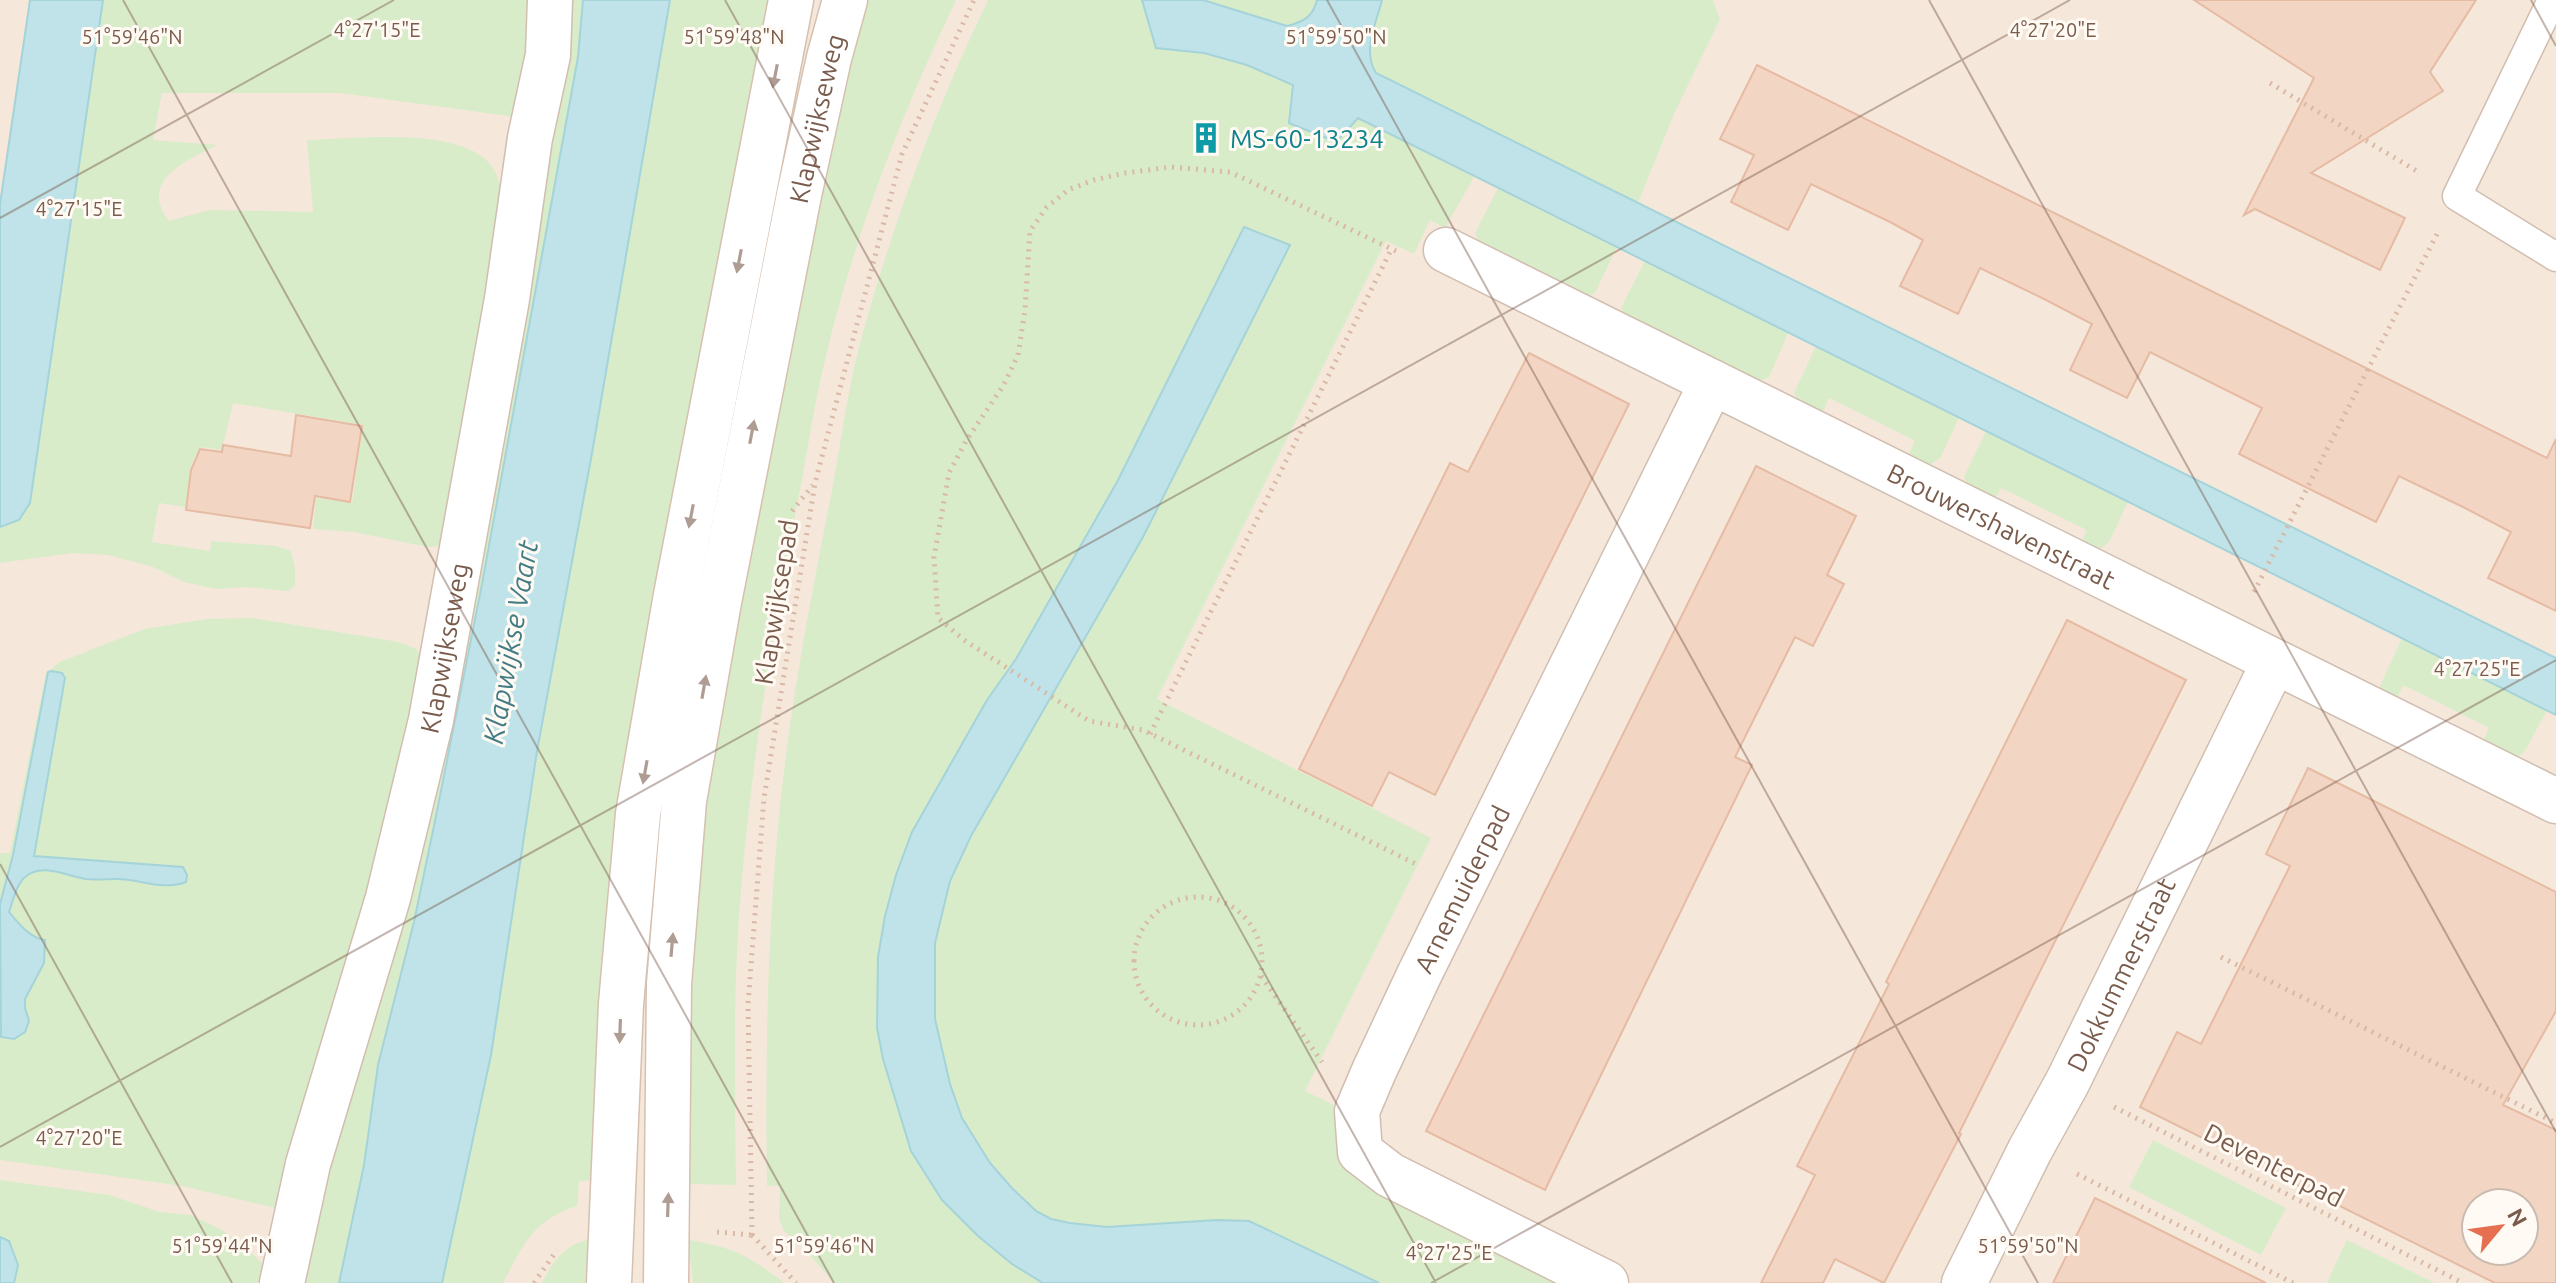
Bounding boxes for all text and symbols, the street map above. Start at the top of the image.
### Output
text: 4°27'15"E [334,18,420,41]
text: 4°27'20"E [2010,18,2096,41]
text: 51°59'46"N [81,25,183,48]
text: 51°59'48"N [683,25,785,48]
text: 51°59'50"N [1285,25,1387,48]
street label: Klapwijkseweg [783,31,849,206]
one-way arrow [769,64,781,89]
building icon: MS-60-13234 [1189,121,1223,155]
place label: MS-60-13234 [1230,124,1384,153]
text: 4°27'15"E [36,197,122,220]
one-way arrow [732,249,745,274]
one-way arrow [746,419,759,444]
street label: Brouwershavenstraat [1883,457,2120,594]
one-way arrow [684,504,696,529]
street label: Klapwijksepad [749,517,803,687]
water label: Klapwijkse Vaart [477,537,543,746]
street label: Klapwijkseweg [414,560,474,736]
text: 4°27'25"E [2434,657,2520,680]
one-way arrow [698,675,710,700]
one-way arrow [638,760,650,785]
street label: Arnemuiderpad [1408,800,1515,977]
street label: Dokkummerstraat [2061,873,2180,1076]
one-way arrow [666,932,679,957]
one-way arrow [613,1019,626,1044]
street label: Deventerpad [2199,1117,2349,1213]
text: 4°27'20"E [36,1126,122,1149]
north arrow [2460,1187,2540,1267]
one-way arrow [662,1192,674,1217]
text: N [2503,1204,2533,1230]
text: 51°59'44"N [171,1234,273,1257]
text: 51°59'46"N [773,1234,875,1257]
text: 51°59'50"N [1977,1234,2079,1257]
text: 4°27'25"E [1406,1241,1492,1264]

